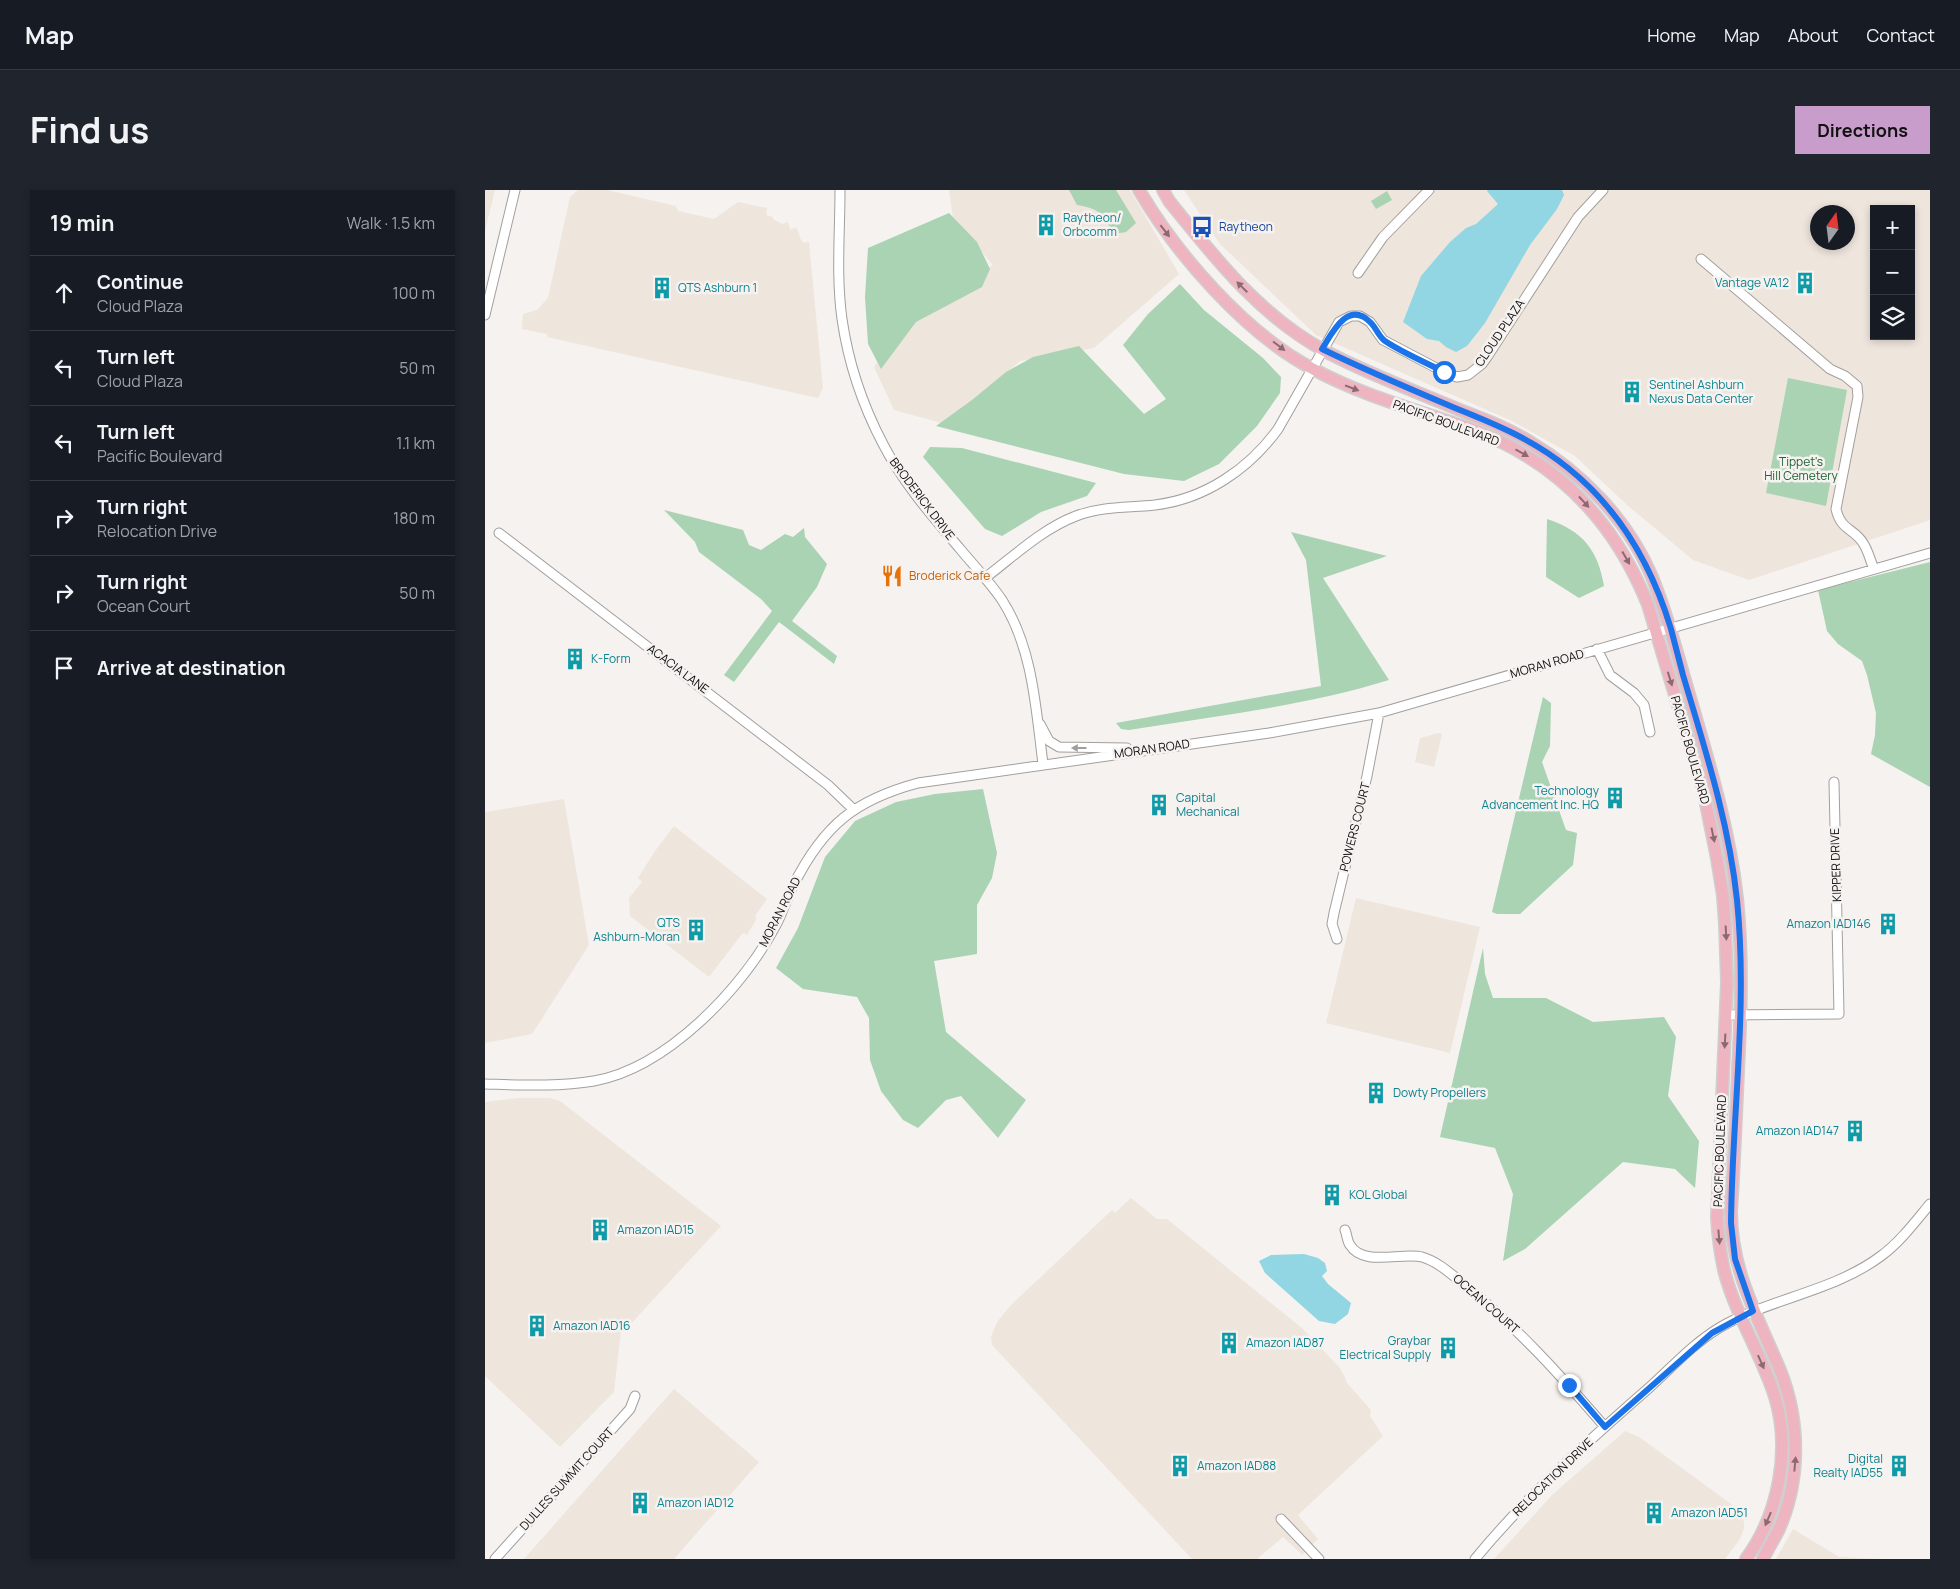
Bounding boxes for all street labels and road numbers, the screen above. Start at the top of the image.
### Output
street label: CLOUD PLAZA [1471,295,1529,370]
street label: PACIFIC BOULEVARD [1391,395,1502,450]
street label: BRODERICK DRIVE [886,454,959,544]
street label: ACACIA LANE [644,640,713,698]
street label: MORAN ROAD [1508,645,1586,682]
street label: PACIFIC BOULEVARD [1667,694,1714,806]
street label: MORAN ROAD [1113,735,1191,762]
street label: POWERS COURT [1335,780,1374,873]
street label: KIPPER DRIVE [1826,828,1845,902]
street label: MORAN ROAD [755,874,804,950]
street label: PACIFIC BOULEVARD [1709,1095,1730,1207]
street label: OCEAN COURT [1450,1270,1524,1338]
street label: DULLES SUMMIT COURT [516,1423,618,1534]
street label: RELOCATION DRIVE [1509,1434,1597,1520]

